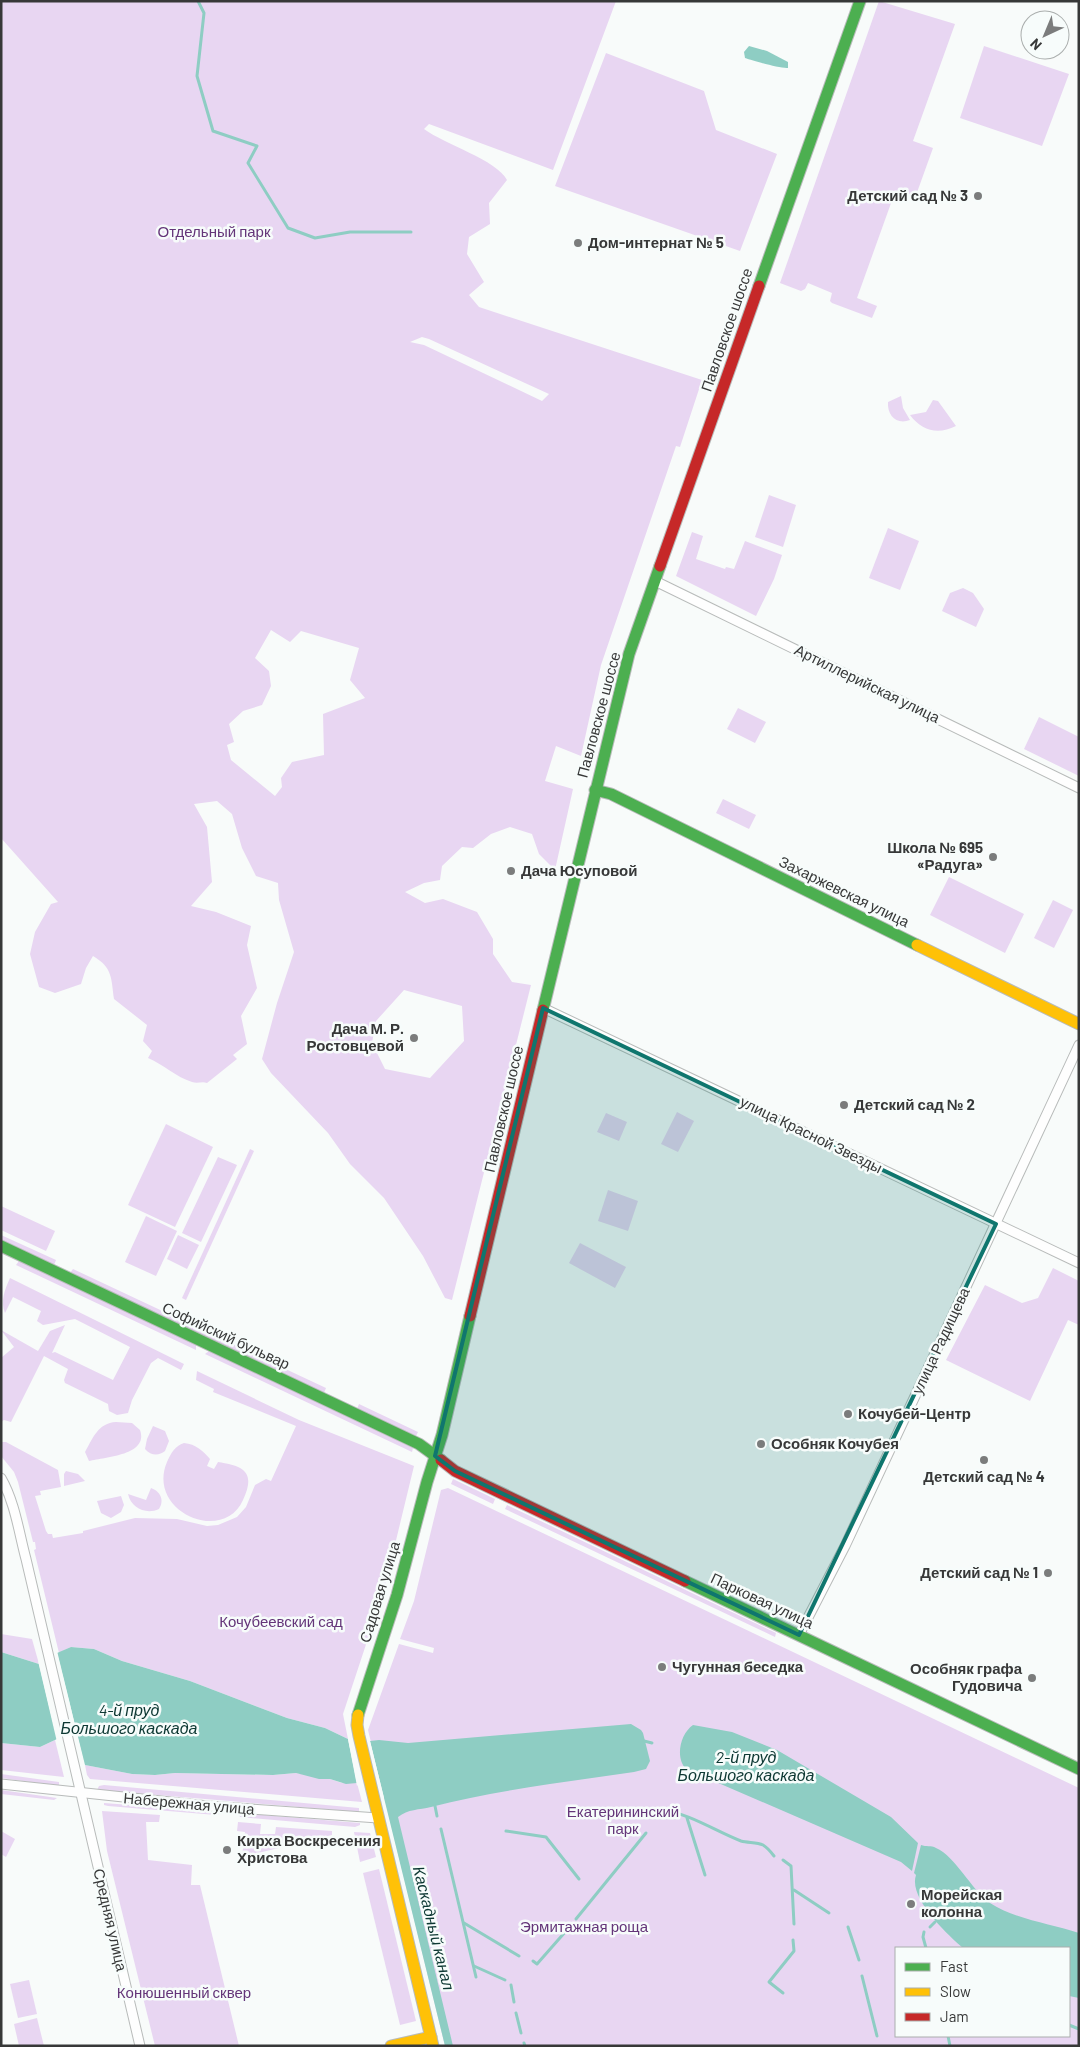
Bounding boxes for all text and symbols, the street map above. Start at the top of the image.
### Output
north arrow [1020,10,1070,60]
text: N [1026,35,1045,54]
place label: Детский сад № 3 [847,186,968,204]
marker: Детский сад № 3 [972,190,984,202]
park label: Отдельный парк [157,222,271,240]
place label: Дом-интернат № 5 [588,233,724,251]
marker: Дом-интернат № 5 [572,237,584,249]
street label: Павловское шоссе [696,266,756,394]
street label: Артиллерийская улица [792,640,944,726]
street label: Павловское шоссе [573,650,623,780]
place label: Школа № 695 «Радуга» [887,838,983,873]
marker: Школа № 695 «Радуга» [987,851,999,863]
street label: Захаржевская улица [776,852,913,931]
place label: Дача Юсуповой [521,861,638,879]
marker: Дача Юсуповой [505,865,517,877]
place label: Дача М. Р. Ростовцевой [307,1019,404,1054]
marker: Дача М. Р. Ростовцевой [408,1032,420,1044]
street label: Павловское шоссе [480,1044,526,1174]
street label: улица Красной Звезды [737,1092,886,1176]
place label: Детский сад № 2 [854,1095,975,1113]
marker: Детский сад № 2 [838,1099,850,1111]
street label: улица Радищева [907,1284,973,1397]
street label: Софийский бульвар [160,1298,293,1373]
place label: Кочубей-Центр [858,1404,971,1422]
marker: Кочубей-Центр [842,1408,854,1420]
place label: Особняк Кочубея [771,1434,899,1452]
marker: Особняк Кочубея [755,1438,767,1450]
marker: Детский сад № 4 [978,1454,990,1466]
place label: Детский сад № 4 [923,1467,1045,1485]
street label: Садовая улица [355,1538,403,1645]
place label: Детский сад № 1 [920,1563,1038,1581]
marker: Детский сад № 1 [1042,1567,1054,1579]
street label: Парковая улица [708,1568,817,1632]
park label: Кочубеевский сад [219,1612,343,1630]
place label: Чугунная беседка [672,1657,804,1675]
place label: Особняк графа Гудовича [910,1659,1023,1694]
marker: Чугунная беседка [656,1661,668,1673]
marker: Особняк графа Гудовича [1026,1672,1038,1684]
water label: 4-й пруд Большого каскада [61,1700,198,1737]
water label: 2-й пруд Большого каскада [678,1747,815,1784]
street label: Набережная улица [123,1788,256,1818]
park label: Екатерининский парк [567,1802,679,1837]
place label: Кирха Воскресения Христова [237,1831,381,1866]
marker: Кирха Воскресения Христова [221,1844,233,1856]
water label: Каскадный канал [410,1864,459,1992]
street label: Средняя улица [90,1867,132,1973]
place label: Морейская колонна [921,1885,1002,1920]
marker: Морейская колонна [905,1898,917,1910]
park label: Эрмитажная роща [520,1917,649,1935]
legend [895,1947,1070,2037]
text: Fast [940,1957,968,1975]
text: Slow [940,1982,971,2000]
park label: Конюшенный сквер [117,1983,251,2001]
text: Jam [940,2007,969,2025]

